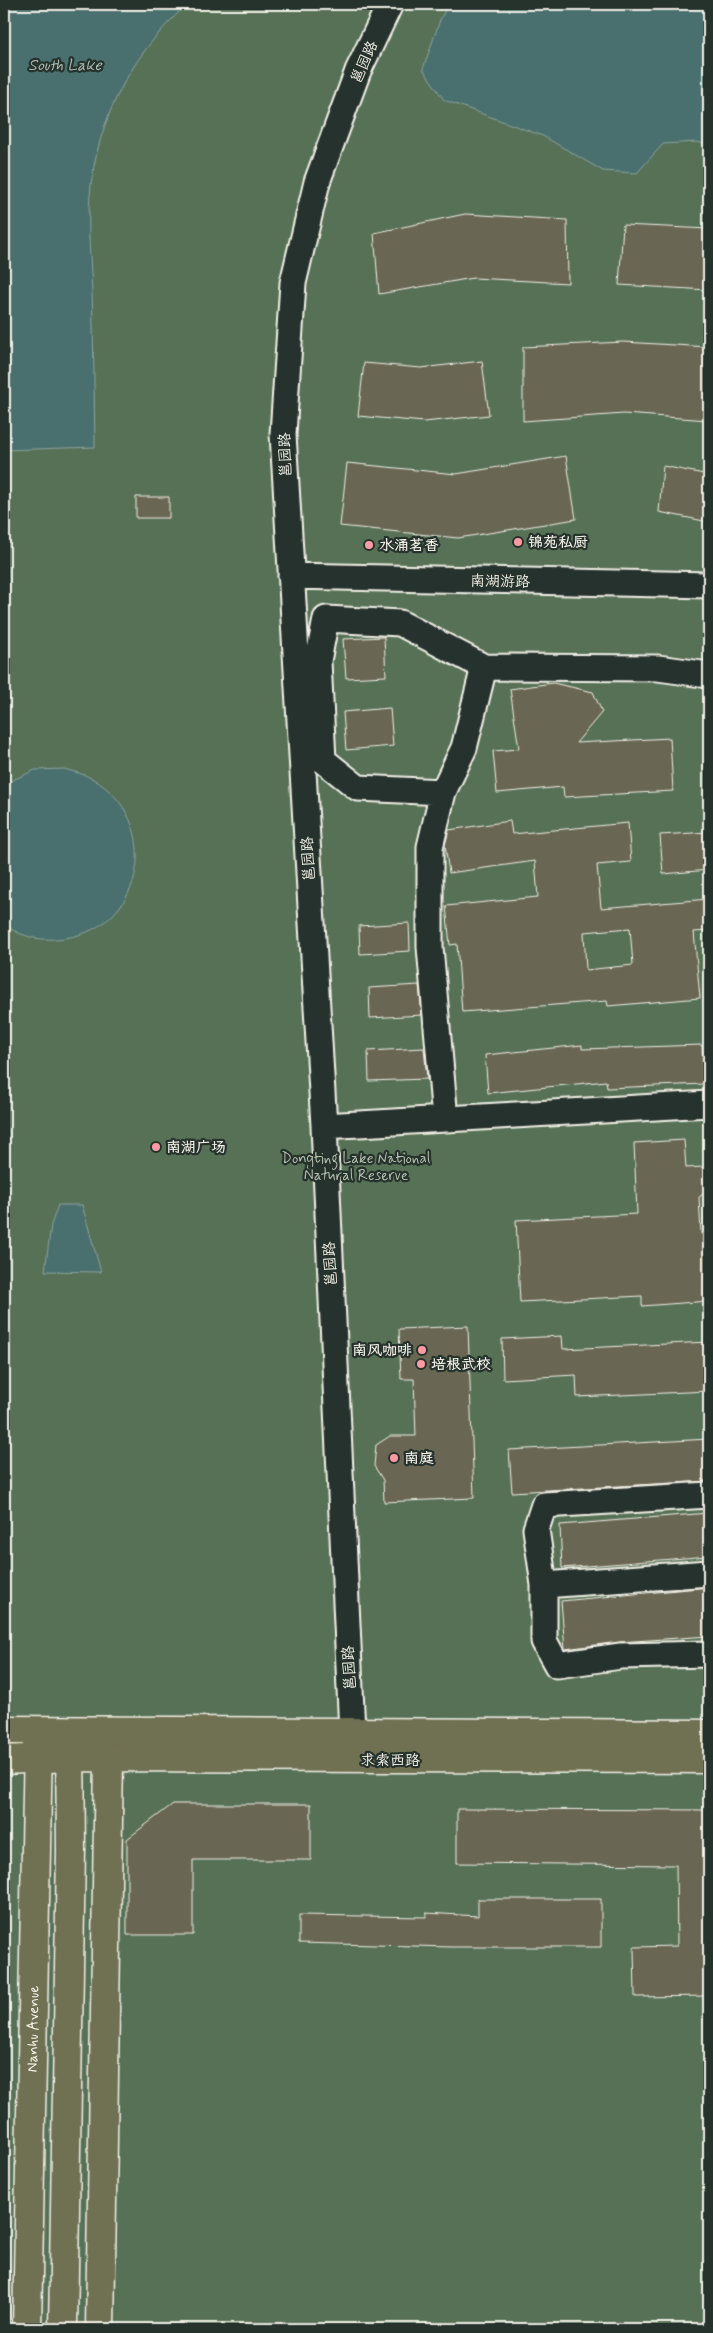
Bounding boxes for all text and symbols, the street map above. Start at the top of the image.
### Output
street label: 邕园路 [347,38,383,87]
water label: South Lake [28,55,102,76]
street label: 邕园路 [275,432,297,478]
place label: 锦苑私厨 [528,533,588,553]
place label: 水涌茗香 [379,536,439,556]
marker: 锦苑私厨 [512,536,524,548]
marker: 水涌茗香 [363,539,375,551]
street label: 南湖游路 [470,571,530,593]
street label: 邕园路 [298,836,320,882]
place label: 南湖广场 [166,1138,226,1158]
marker: 南湖广场 [150,1141,162,1153]
park label: Dongting Lake National Natural Reserve [282,1149,431,1186]
street label: 邕园路 [320,1241,342,1287]
place label: 南风咖啡 [352,1341,412,1361]
marker: 南风咖啡 [416,1344,428,1356]
place label: 培根武校 [431,1355,491,1375]
marker: 培根武校 [415,1358,427,1370]
place label: 南庭 [404,1449,434,1469]
marker: 南庭 [388,1452,400,1464]
street label: 邕园路 [339,1645,361,1691]
street label: 求索西路 [360,1751,420,1771]
street label: Nanhu Avenue [23,1985,44,2073]

